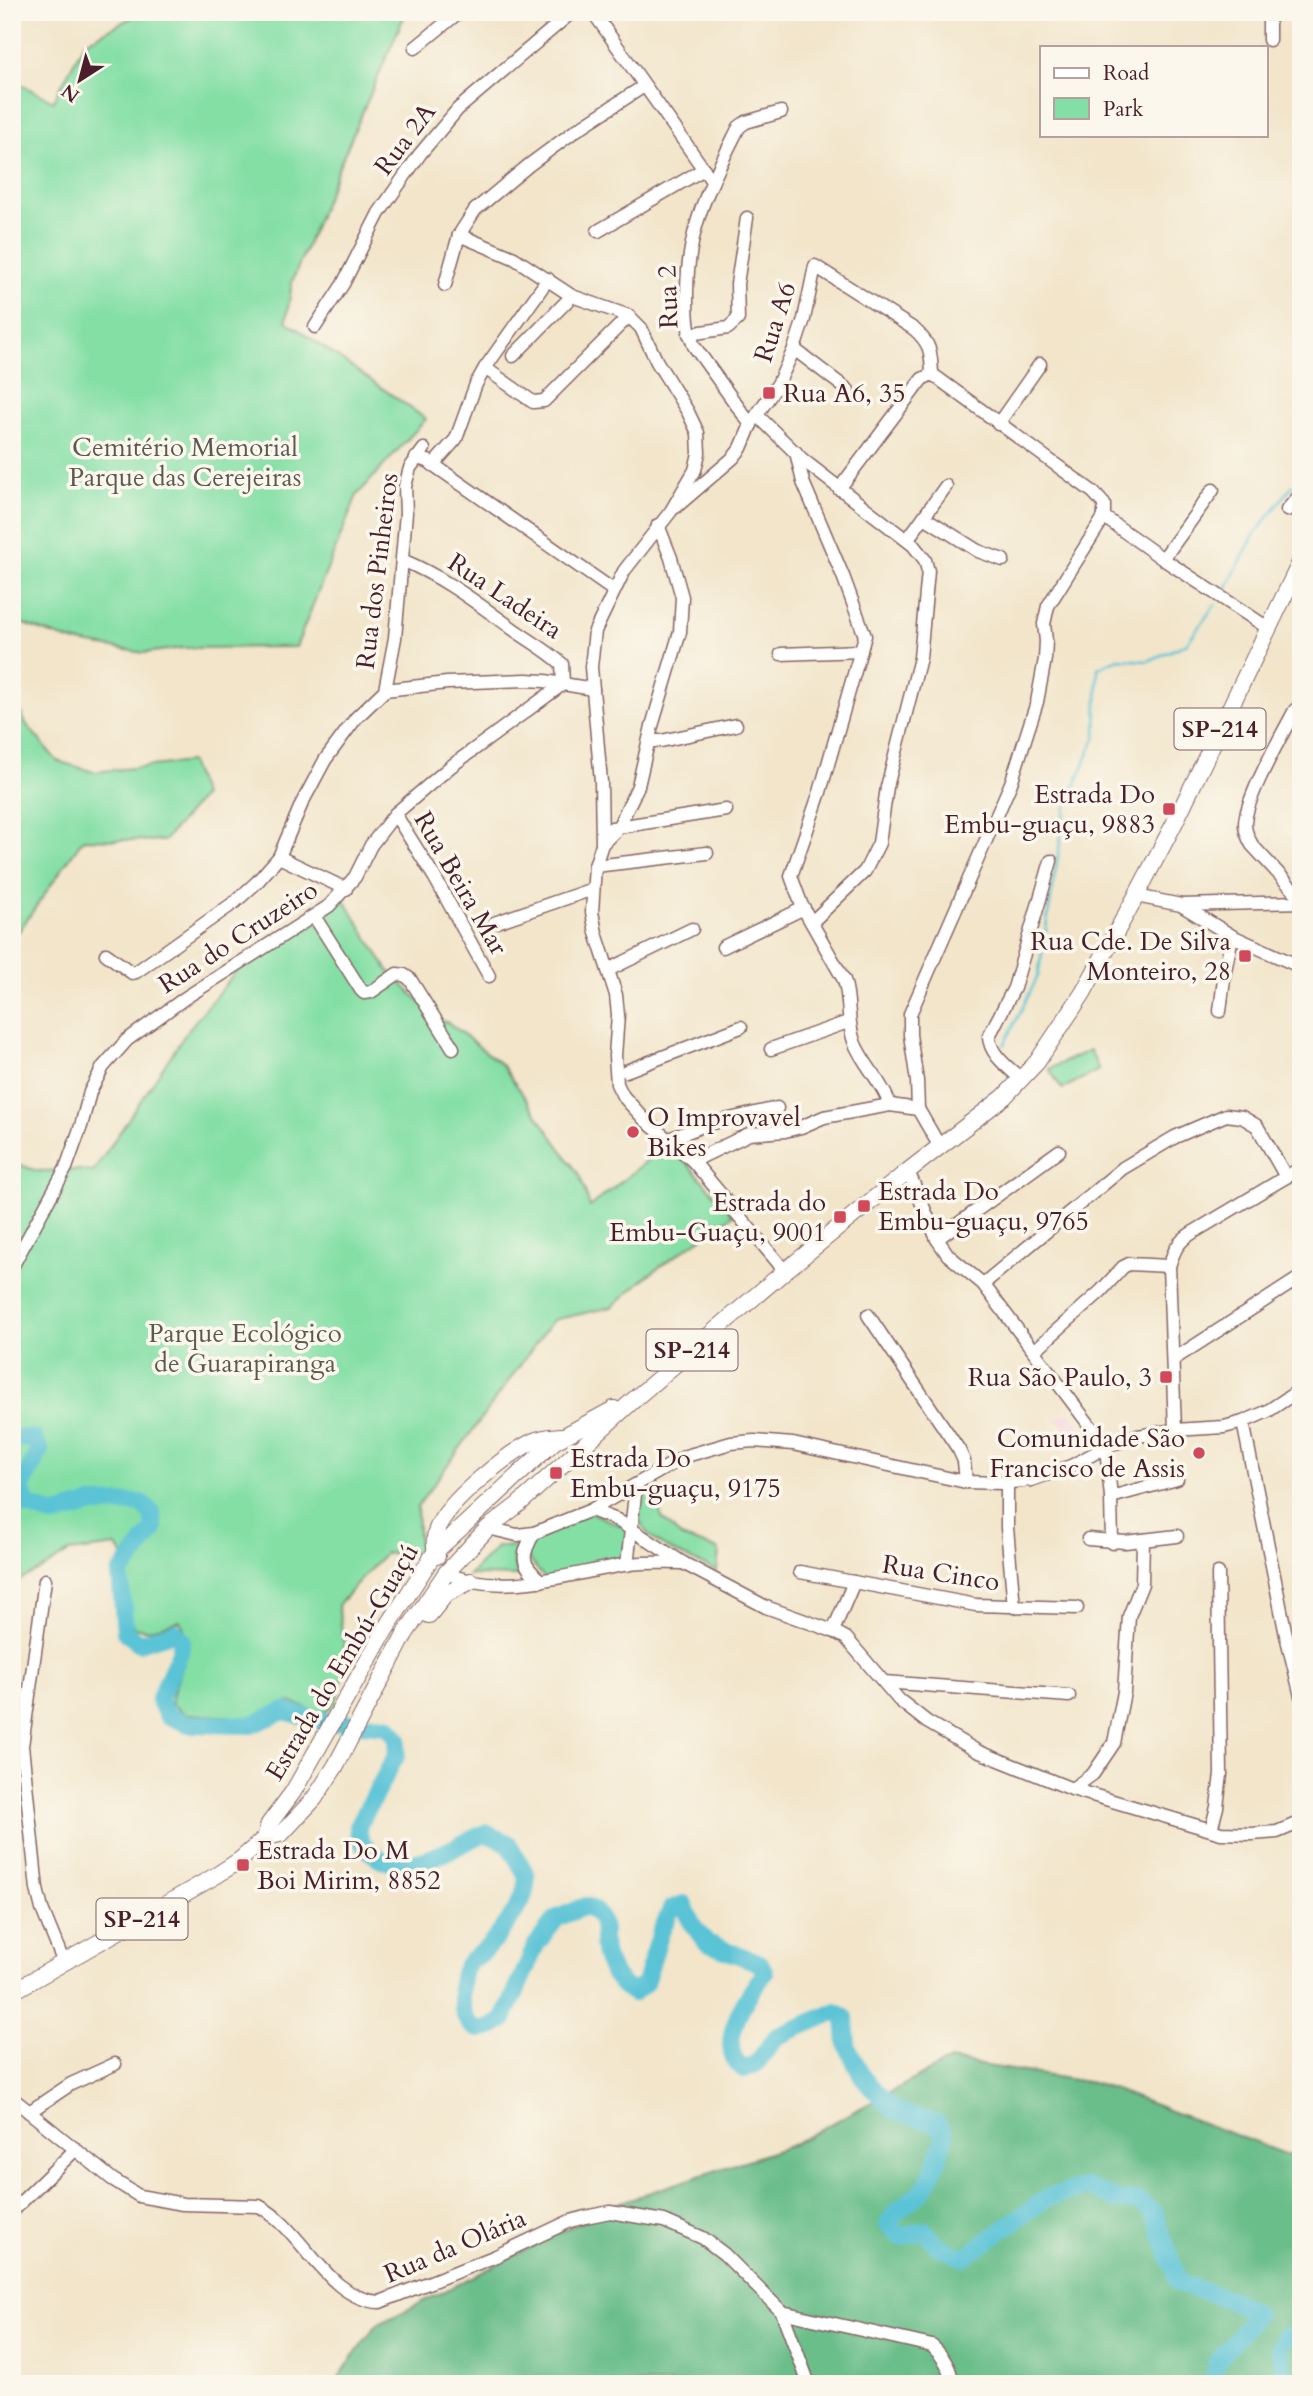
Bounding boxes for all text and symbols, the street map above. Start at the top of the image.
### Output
north arrow [46,46,116,116]
legend [1040,46,1268,136]
text: Road [1103,59,1149,88]
text: N [56,77,85,108]
street label: Rua 2A [366,95,444,182]
text: Park [1103,95,1144,124]
street label: Rua 2 [649,264,687,330]
street label: Rua A6 [746,277,804,367]
place label: Rua A6, 35 [783,376,906,411]
marker: Rua A6, 35 [761,385,777,401]
park label: Cemitério Memorial Parque das Cerejeiras [69,430,301,495]
street label: Rua dos Pinheiros [348,471,406,671]
street label: Rua Ladeira [441,545,569,647]
road number: SP-214 [1174,708,1266,750]
place label: Estrada Do Embu-guaçu, 9883 [944,777,1155,842]
marker: Estrada Do Embu-guaçu, 9883 [1161,801,1177,817]
street label: Rua Beira Mar [406,805,516,962]
street label: Rua do Cruzeiro [152,872,324,1002]
place label: Rua Cde. De Silva Monteiro, 28 [1030,924,1231,989]
marker: Rua Cde. De Silva Monteiro, 28 [1237,948,1253,964]
place label: O Improvavel Bikes [647,1100,801,1165]
marker: O Improvavel Bikes [625,1124,641,1140]
place label: Estrada Do Embu-guaçu, 9765 [878,1174,1089,1239]
place label: Estrada do Embu-Guaçu, 9001 [609,1185,826,1250]
marker: Estrada Do Embu-guaçu, 9765 [856,1198,872,1214]
marker: Estrada do Embu-Guaçu, 9001 [832,1209,848,1225]
park label: Parque Ecológico de Guarapiranga [148,1316,342,1381]
road number: SP-214 [646,1330,738,1370]
place label: Rua São Paulo, 3 [968,1360,1152,1395]
marker: Rua São Paulo, 3 [1158,1369,1174,1385]
place label: Comunidade São Francisco de Assis [989,1421,1185,1486]
place label: Estrada Do Embu-guaçu, 9175 [570,1441,781,1506]
marker: Comunidade São Francisco de Assis [1191,1445,1207,1461]
marker: Estrada Do Embu-guaçu, 9175 [548,1465,564,1481]
street label: Estrada do Embú-Guaçú [257,1537,427,1787]
street label: Rua Cinco [880,1546,1002,1600]
place label: Estrada Do M Boi Mirim, 8852 [257,1833,440,1898]
marker: Estrada Do M Boi Mirim, 8852 [235,1857,251,1873]
road number: SP-214 [96,1898,188,1940]
street label: Rua da Olária [379,2200,531,2292]

